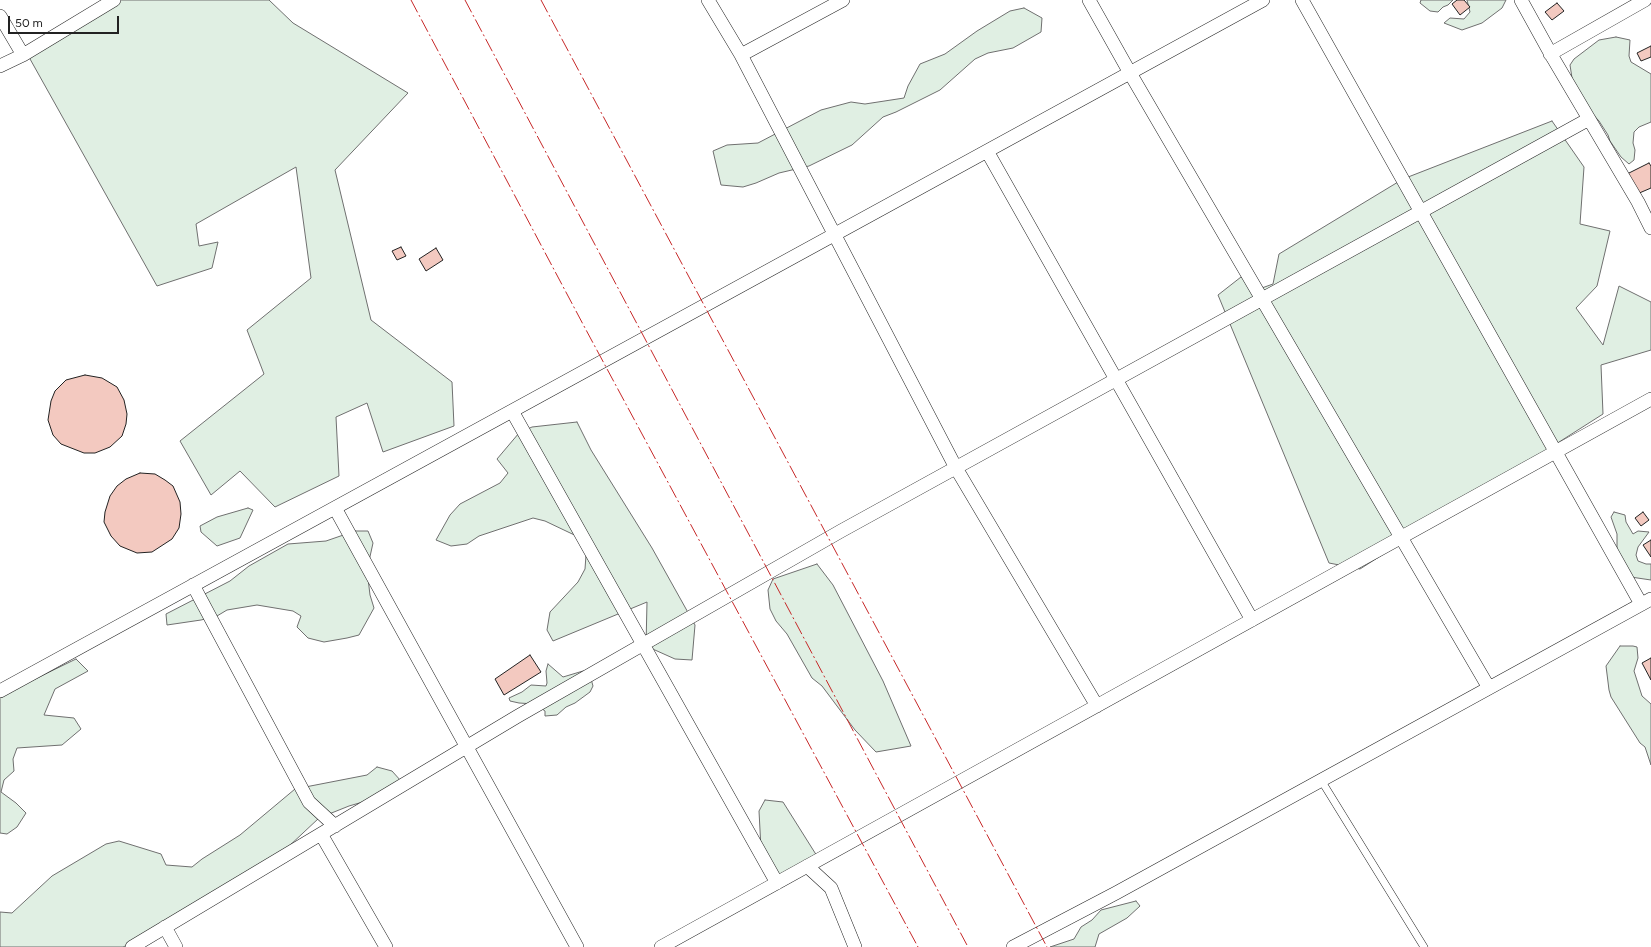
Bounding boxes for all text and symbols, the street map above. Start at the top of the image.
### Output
scale bar [10,8,121,34]
text: 50 m [15,16,43,30]

